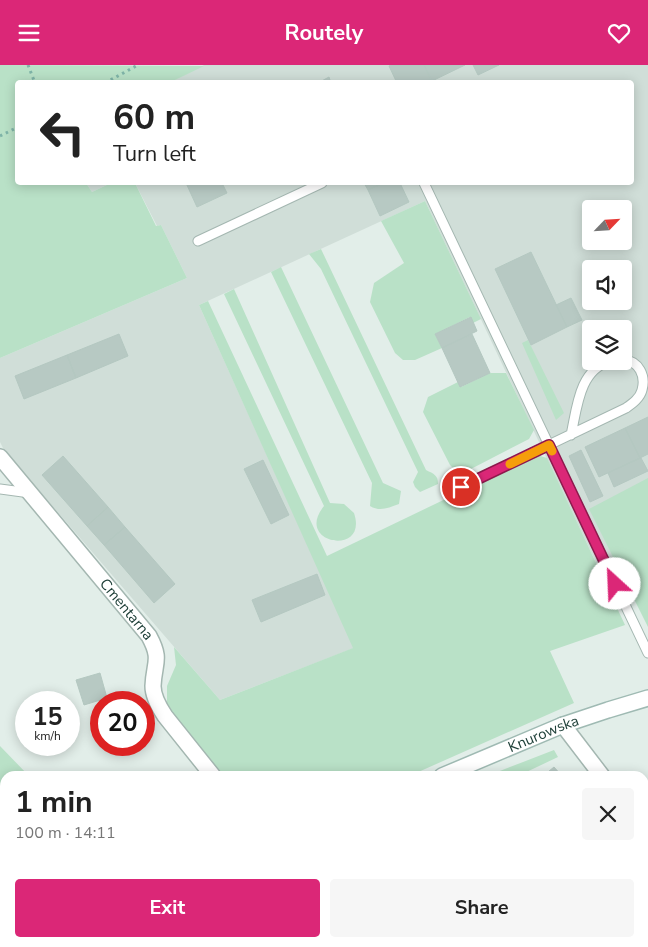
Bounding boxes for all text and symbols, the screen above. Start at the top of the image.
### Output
text: Routely [285,18,363,48]
icon: menu [15,19,43,47]
icon: heart [605,19,633,47]
text: 60 m [113,94,195,141]
icon: left [30,100,95,165]
text: Turn left [113,139,196,169]
north arrow [582,200,632,250]
map controls [582,200,632,370]
button: sound [582,260,632,310]
button: layers [582,320,632,370]
pin [440,466,482,508]
icon: arrive [447,473,475,501]
position arrow [588,557,640,609]
street label: Cmentarna [95,574,158,644]
speed limit sign: 20 [90,691,155,756]
text: 15 [32,700,63,734]
street label: Knurowska [505,710,581,757]
text: km/h [34,728,61,744]
text: 1 min [15,782,93,823]
button: close [582,788,634,840]
text: 100 m · 14:11 [15,822,116,844]
button: Exit [15,879,320,937]
button: Share [330,879,634,937]

